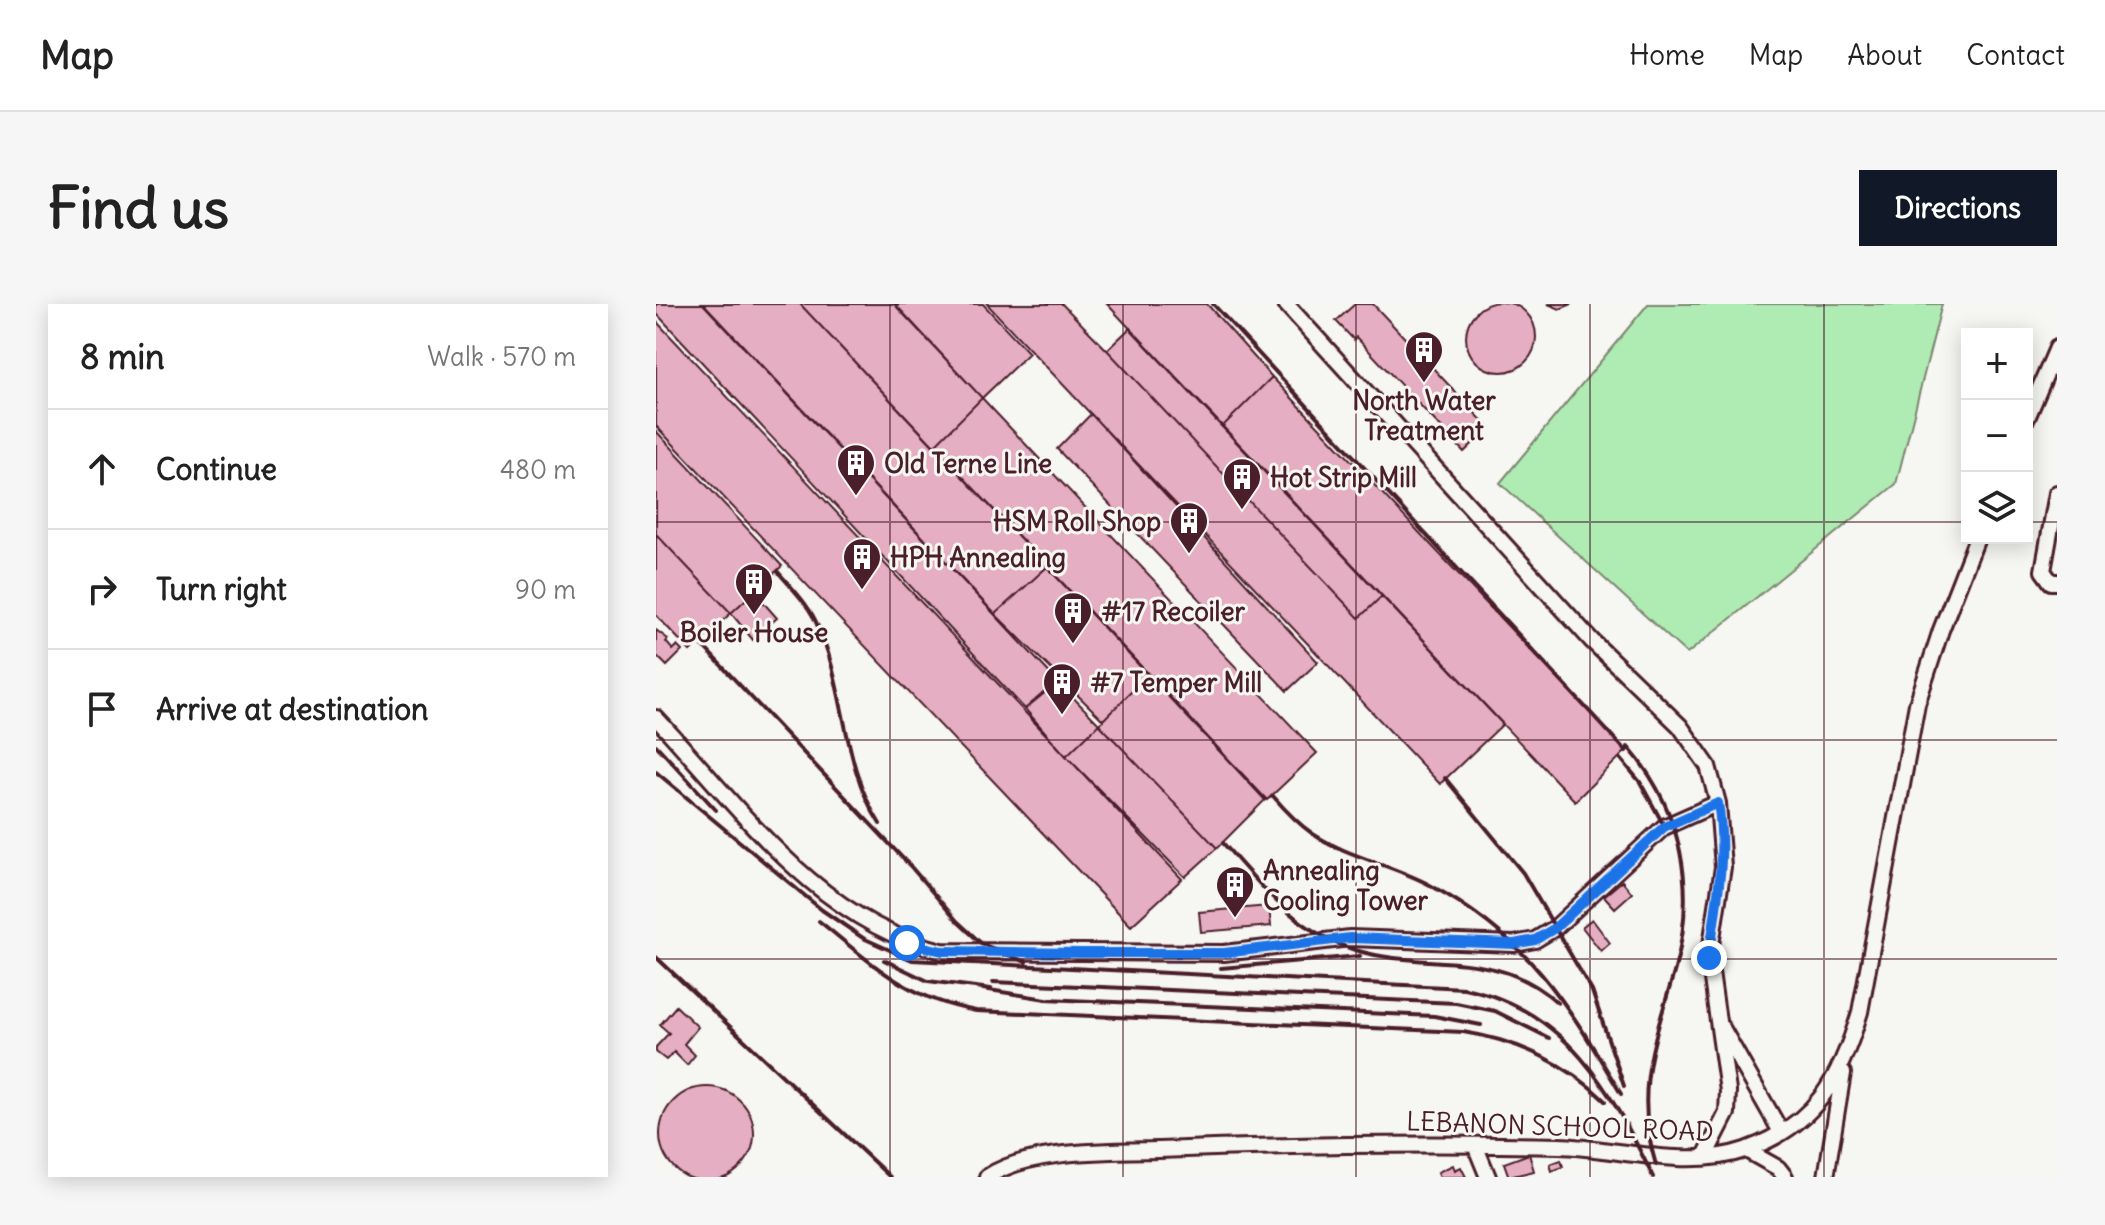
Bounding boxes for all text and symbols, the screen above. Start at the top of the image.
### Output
text: Map [40,32,114,79]
text: Home [1629,37,1705,73]
text: Map [1749,37,1803,73]
text: About [1847,37,1922,73]
text: Contact [1966,37,2065,73]
button: Directions [1859,170,2057,246]
text: Find us [48,173,229,243]
map controls [1961,328,2033,544]
button: + [1961,328,2033,400]
building icon: North Water Treatment [1403,329,1445,384]
text: 8 min [80,335,165,378]
text: Walk · 570 m [427,340,576,373]
place label: North Water Treatment [1352,384,1496,447]
button: − [1961,400,2033,472]
building icon: Old Terne Line [835,442,877,497]
icon: ahead [80,447,124,491]
place label: Old Terne Line [884,447,1052,480]
text: Continue [156,450,277,488]
text: 480 m [500,453,576,486]
building icon: Hot Strip Mill [1221,456,1263,511]
place label: Hot Strip Mill [1270,461,1417,494]
button: layers [1961,472,2033,544]
building icon: HSM Roll Shop [1168,500,1210,555]
place label: HSM Roll Shop [993,505,1161,538]
building icon: HPH Annealing [841,536,883,591]
place label: HPH Annealing [890,541,1066,574]
building icon: Boiler House [733,561,775,616]
icon: right [80,567,124,611]
text: Turn right [156,570,287,608]
text: 90 m [515,573,576,606]
building icon: #17 Recoiler [1052,590,1094,645]
place label: #17 Recoiler [1101,595,1245,628]
place label: Boiler House [680,616,828,649]
building icon: #7 Temper Mill [1041,661,1083,716]
place label: #7 Temper Mill [1090,666,1262,699]
icon: arrive [80,687,124,731]
text: Arrive at destination [156,690,428,728]
place label: Annealing Cooling Tower [1263,854,1428,917]
building icon: Annealing Cooling Tower [1214,864,1256,919]
route start [889,925,925,961]
route end [1691,940,1727,976]
street label: LEBANON SCHOOL ROAD [1406,1104,1714,1148]

